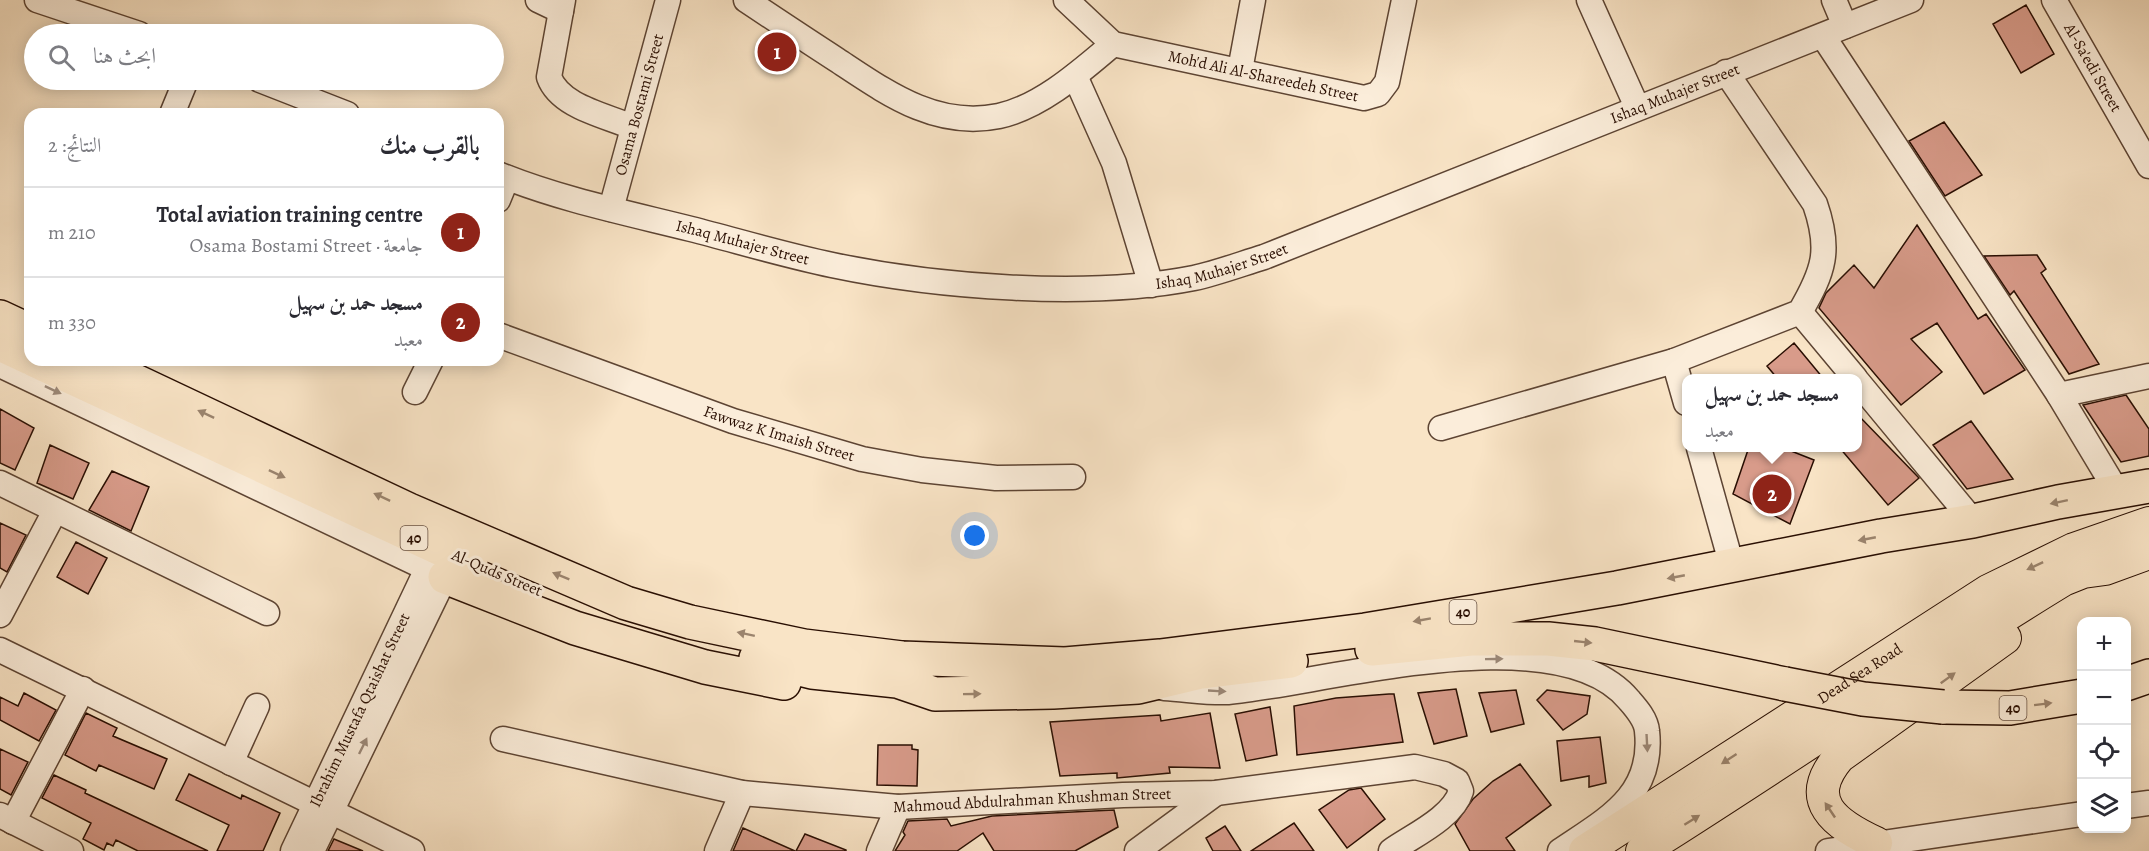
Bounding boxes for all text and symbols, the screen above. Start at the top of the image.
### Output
street label: Al-Sa'edi Street [2058,18,2127,116]
search box [24,24,504,90]
pin: 1 [758,29,796,74]
street label: Osama Bostami Street [610,32,669,178]
icon: search [45,41,78,74]
text: ابحث هنا [93,41,156,71]
street label: Moh'd Ali Al-Shareedeh Street [1166,45,1360,107]
street label: Ishaq Muhajer Street [1607,58,1743,129]
text: بالقرب منك [379,128,480,163]
text: النتائج: 2 [48,132,101,159]
text: Total aviation training centre [156,200,423,230]
street label: Ishaq Muhajer Street [673,215,811,271]
text: 210 m [48,219,96,246]
text: 1 [457,219,464,246]
text: جامعة · Osama Bostami Street [190,232,423,259]
street label: Ishaq Muhajer Street [1154,238,1291,295]
text: مسجد حمد بن سهيل [288,288,423,318]
text: 330 m [48,309,96,336]
text: 2 [456,309,465,336]
text: معبد [394,326,423,353]
popup [1682,374,1862,452]
text: مسجد حمد بن سهيل [1705,379,1839,409]
one-way arrow [44,386,61,395]
street label: Fawwaz K Imaish Street [701,400,857,467]
one-way arrow [197,410,214,419]
text: معبد [1705,417,1734,444]
one-way arrow [268,469,286,479]
pin: 2 [1752,472,1792,516]
one-way arrow [374,493,391,502]
one-way arrow [2049,497,2068,507]
your location [960,521,989,550]
road number: 40 [400,526,428,550]
one-way arrow [1858,535,1877,544]
street label: Al-Quds Street [447,544,546,602]
one-way arrow [2027,562,2044,571]
one-way arrow [551,571,569,581]
one-way arrow [1666,573,1685,582]
road number: 40 [1450,600,1476,624]
street label: Ibrahim Mustafa Qtaishat Street [304,609,415,811]
one-way arrow [1412,616,1431,625]
map controls [2077,617,2131,833]
button: + [2077,617,2131,671]
one-way arrow [737,628,756,638]
one-way arrow [1574,637,1593,647]
street label: Dead Sea Road [1813,638,1907,709]
one-way arrow [1484,654,1503,664]
button: − [2077,671,2131,725]
one-way arrow [1940,673,1956,684]
one-way arrow [1208,687,1227,696]
one-way arrow [963,689,982,698]
road number: 40 [2000,696,2026,720]
one-way arrow [2034,699,2053,708]
button: locate [2077,725,2131,779]
one-way arrow [1643,733,1652,752]
one-way arrow [358,738,367,755]
one-way arrow [1720,754,1737,765]
button: layers [2077,779,2131,833]
street label: Mahmoud Abdulrahman Khushman Street [893,783,1172,818]
one-way arrow [1824,802,1836,818]
one-way arrow [1683,814,1699,826]

